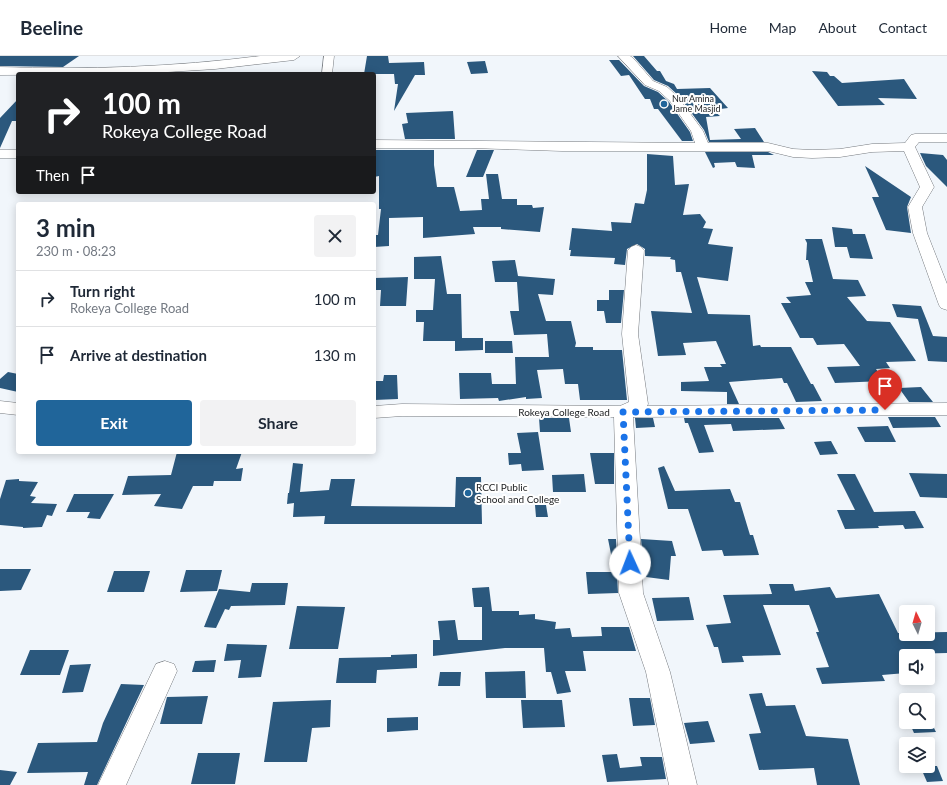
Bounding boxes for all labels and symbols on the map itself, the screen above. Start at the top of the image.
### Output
place label: Nur Amina Jame Masjid [672,93,721,114]
marker: Nur Amina Jame Masjid [659,99,669,109]
pin [868,369,902,410]
street label: Rokeya College Road [518,406,610,418]
place label: RCCI Public School and College [476,481,559,505]
marker: RCCI Public School and College [463,488,473,498]
position arrow [609,542,651,584]
north arrow [899,605,935,641]

